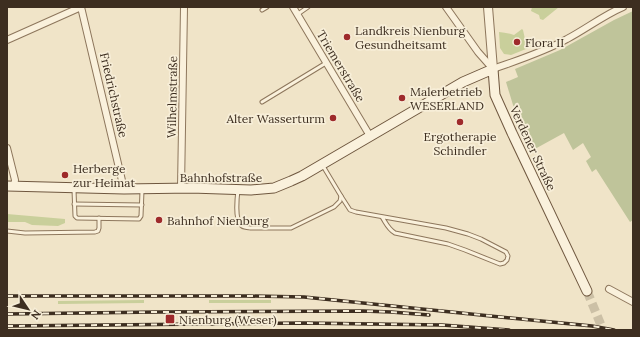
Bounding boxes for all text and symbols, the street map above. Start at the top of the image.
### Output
place label: Landkreis Nienburg Gesundheitsamt [355,23,466,52]
street label: Triemerstraße [314,27,369,105]
marker: Landkreis Nienburg Gesundheitsamt [342,32,352,42]
place label: Flora II [525,35,564,50]
marker: Flora II [512,37,522,47]
street label: Friedrichstraße [97,51,131,140]
street label: Wilhelmstraße [164,55,180,138]
place label: Malerbetrieb WESERLAND [410,84,484,113]
marker: Malerbetrieb WESERLAND [397,93,407,103]
street label: Verdener Straße [506,102,559,193]
place label: Alter Wasserturm [225,111,325,126]
marker: Alter Wasserturm [328,113,338,123]
marker: Ergotherapie Schindler [455,117,465,127]
place label: Ergotherapie Schindler [424,129,497,158]
place label: Herberge zur Heimat [73,161,135,190]
marker: Herberge zur Heimat [60,170,70,180]
street label: Bahnhofstraße [180,170,263,185]
place label: Bahnhof Nienburg [167,213,269,228]
marker: Bahnhof Nienburg [154,215,164,225]
north arrow [8,289,48,329]
text: N [28,307,44,323]
place label: Nienburg (Weser) [179,312,277,328]
marker: Nienburg (Weser) [164,313,176,325]

